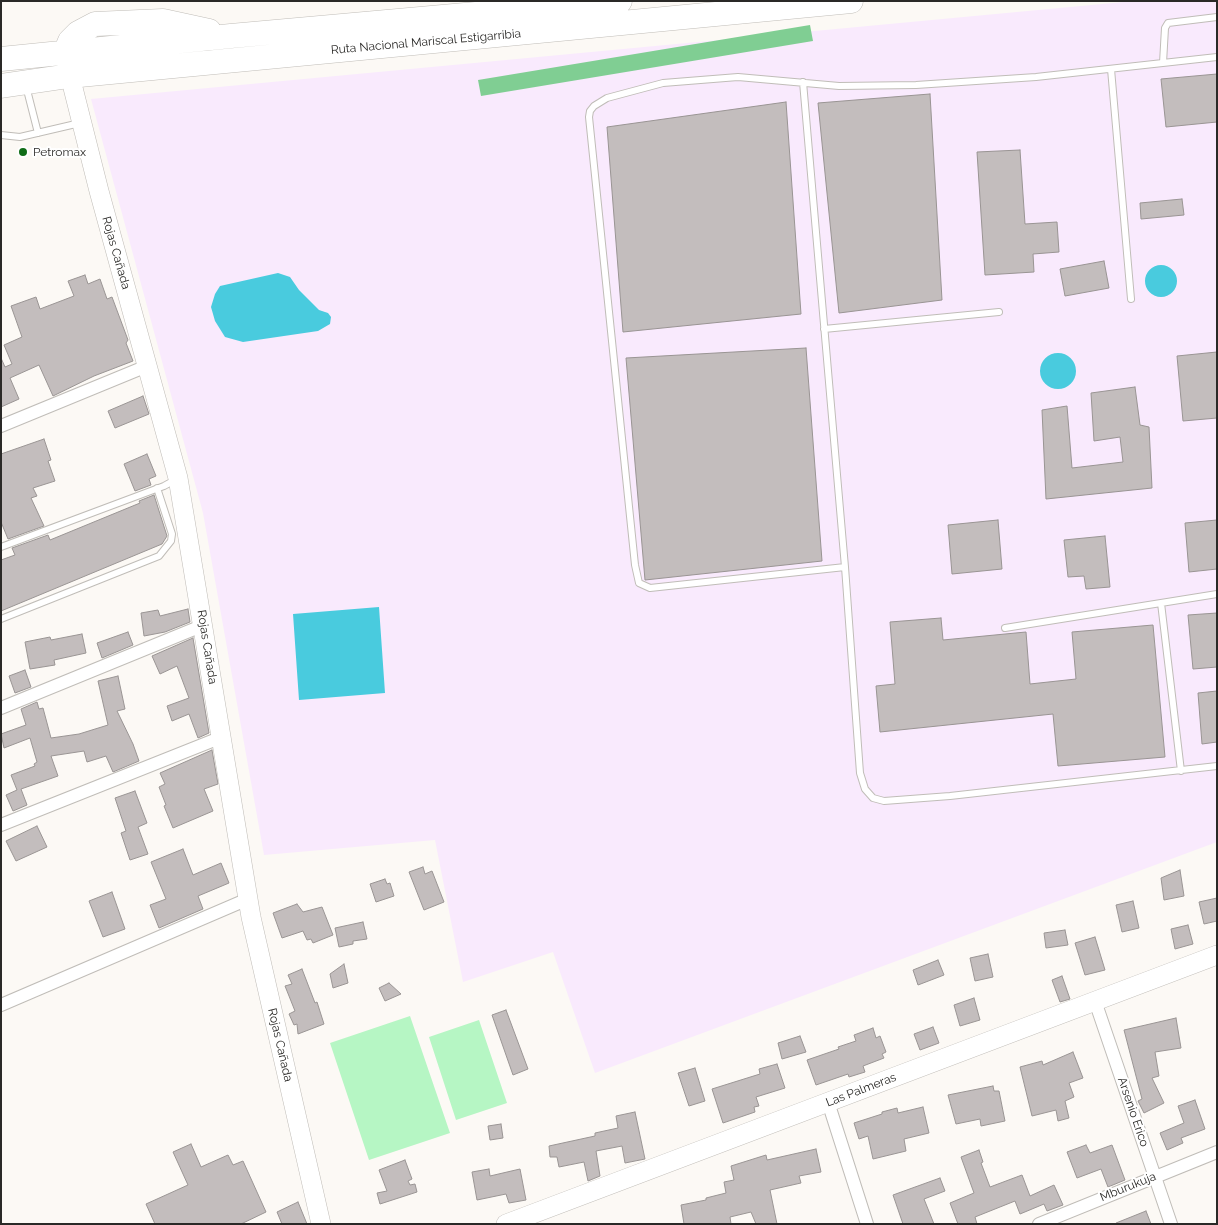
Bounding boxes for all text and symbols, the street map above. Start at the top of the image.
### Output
street label: Ruta Nacional Mariscal Estigarribia [330,27,522,57]
place label: Petromax [33,145,86,159]
marker: Petromax [17,146,29,158]
street label: Rojas Cañada [99,215,133,291]
street label: Rojas Cañada [194,609,220,685]
street label: Rojas Cañada [265,1007,295,1083]
street label: Las Palmeras [824,1070,898,1110]
street label: Arsenio Erico [1114,1075,1152,1149]
street label: Mburukuja [1098,1169,1158,1205]

